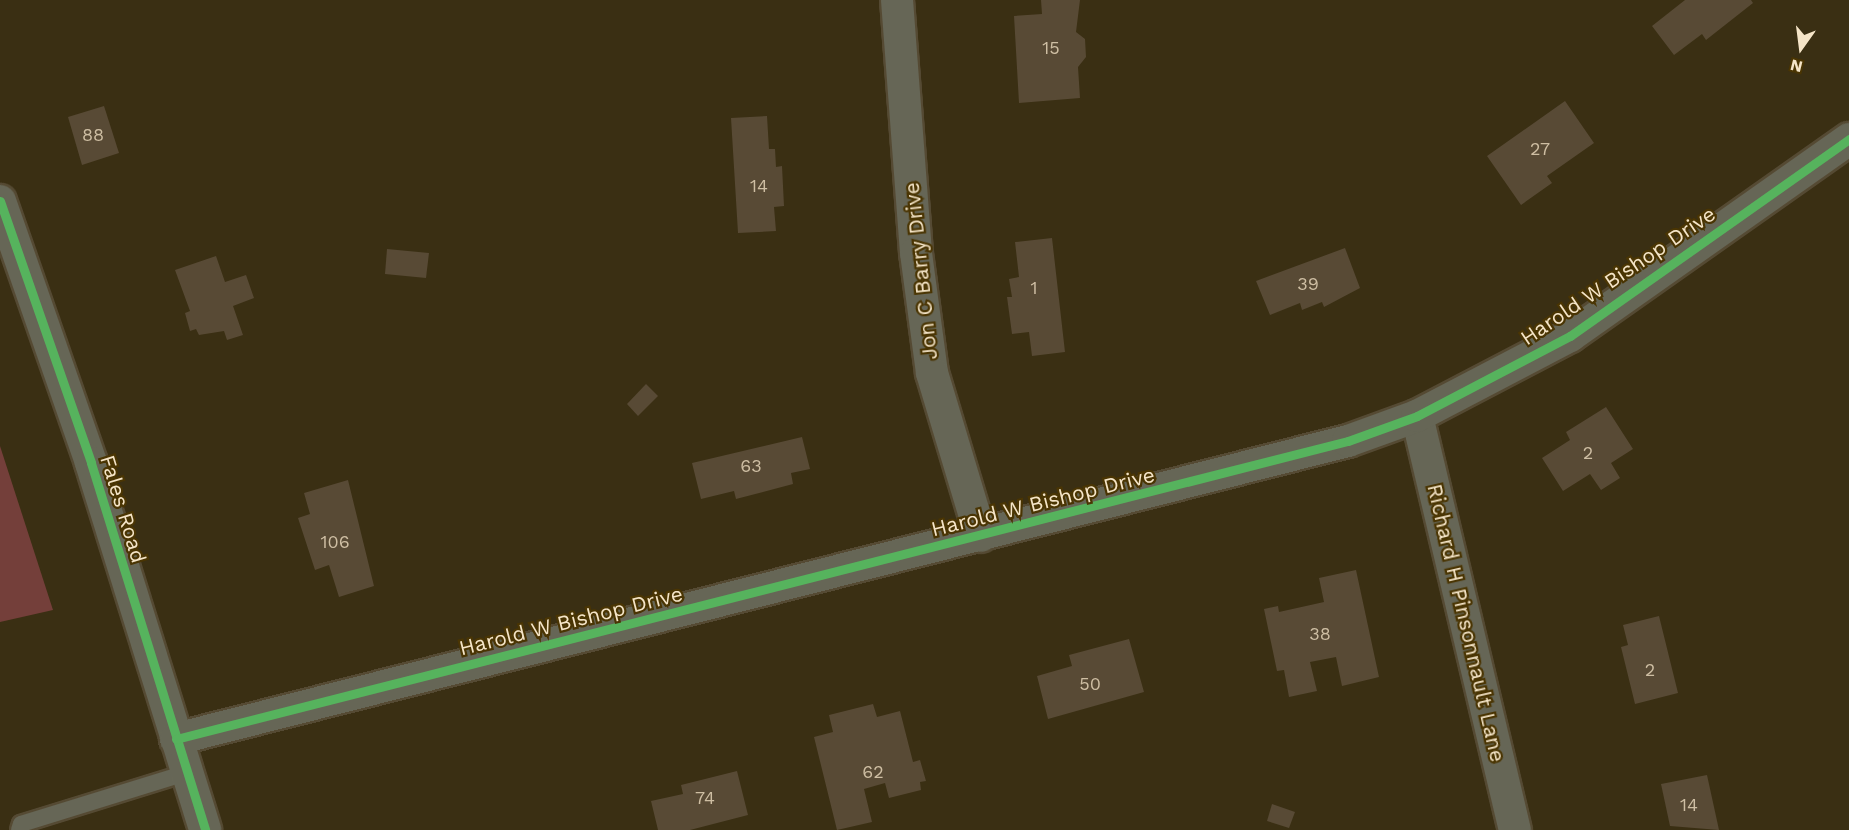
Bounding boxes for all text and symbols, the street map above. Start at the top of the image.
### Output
north arrow [1771,18,1831,78]
house number: 15 [1042,37,1060,59]
text: N [1788,55,1805,77]
house number: 88 [82,124,104,146]
house number: 27 [1530,138,1550,160]
house number: 14 [750,175,768,197]
street label: Jon C Barry Drive [899,181,943,361]
street label: Harold W Bishop Drive [1515,201,1721,351]
house number: 39 [1297,273,1319,295]
house number: 1 [1030,277,1038,299]
house number: 2 [1583,442,1593,464]
street label: Fales Road [95,452,151,566]
house number: 63 [740,455,762,477]
street label: Harold W Bishop Drive [928,462,1158,542]
street label: Richard H Pinsonnault Lane [1422,481,1510,765]
house number: 106 [320,531,350,553]
street label: Harold W Bishop Drive [456,581,686,661]
house number: 38 [1309,623,1331,645]
house number: 2 [1645,659,1655,681]
house number: 50 [1079,673,1101,695]
house number: 62 [862,761,884,783]
house number: 74 [695,787,715,809]
house number: 14 [1680,794,1698,816]

